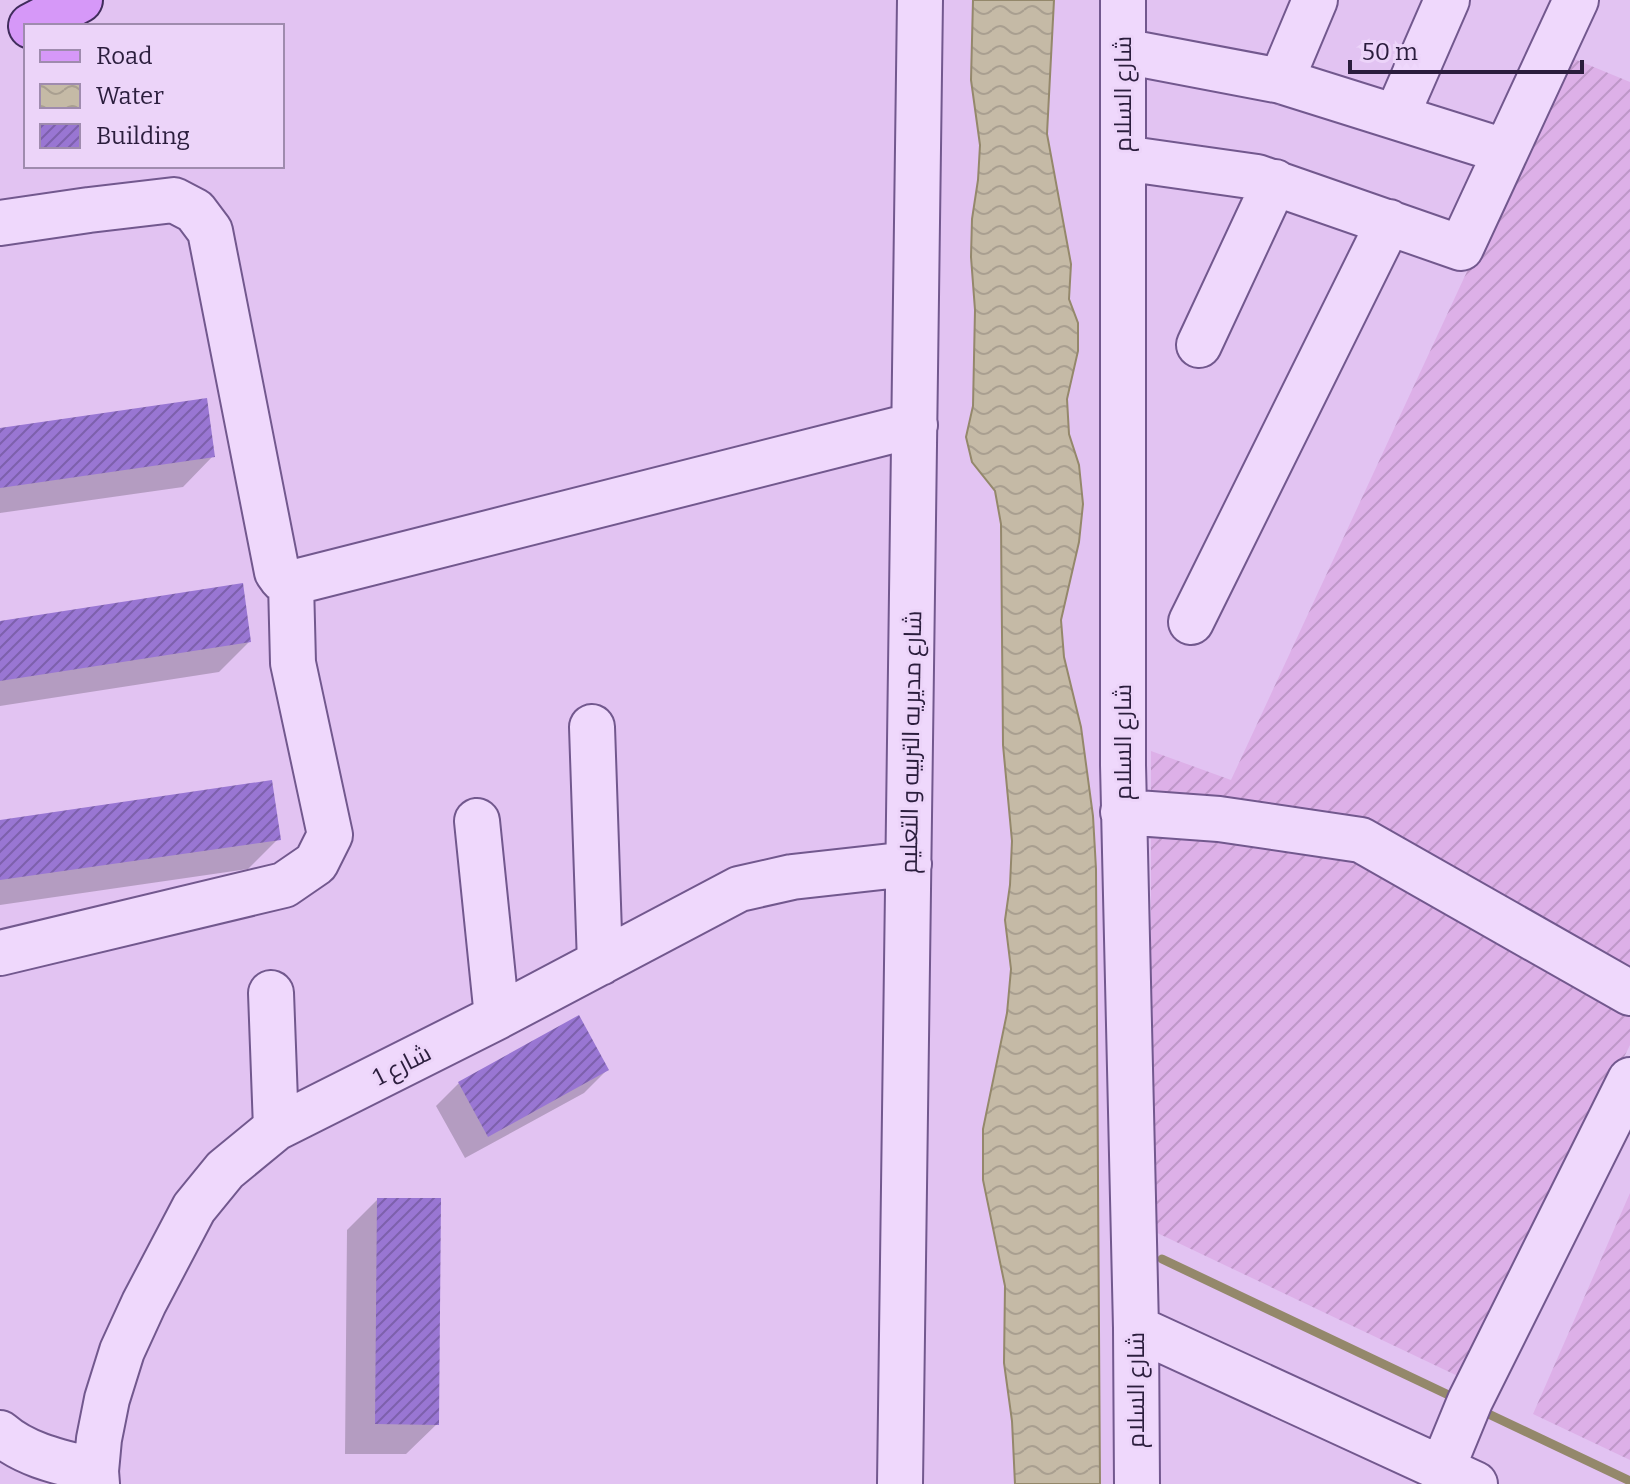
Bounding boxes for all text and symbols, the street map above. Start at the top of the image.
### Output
legend [24,24,284,168]
scale bar [1350,24,1582,74]
street label: شارع السلام [1109,36,1139,152]
text: 50 m [1362,38,1418,66]
text: Road [96,42,152,70]
text: Water [96,82,164,110]
text: Building [96,122,190,150]
street label: شارع مديريه التربيه و التعليم [895,610,929,874]
street label: شارع السلام [1109,684,1139,800]
street label: شارع 1 [368,1039,436,1093]
street label: شارع السلام [1122,1332,1152,1448]

